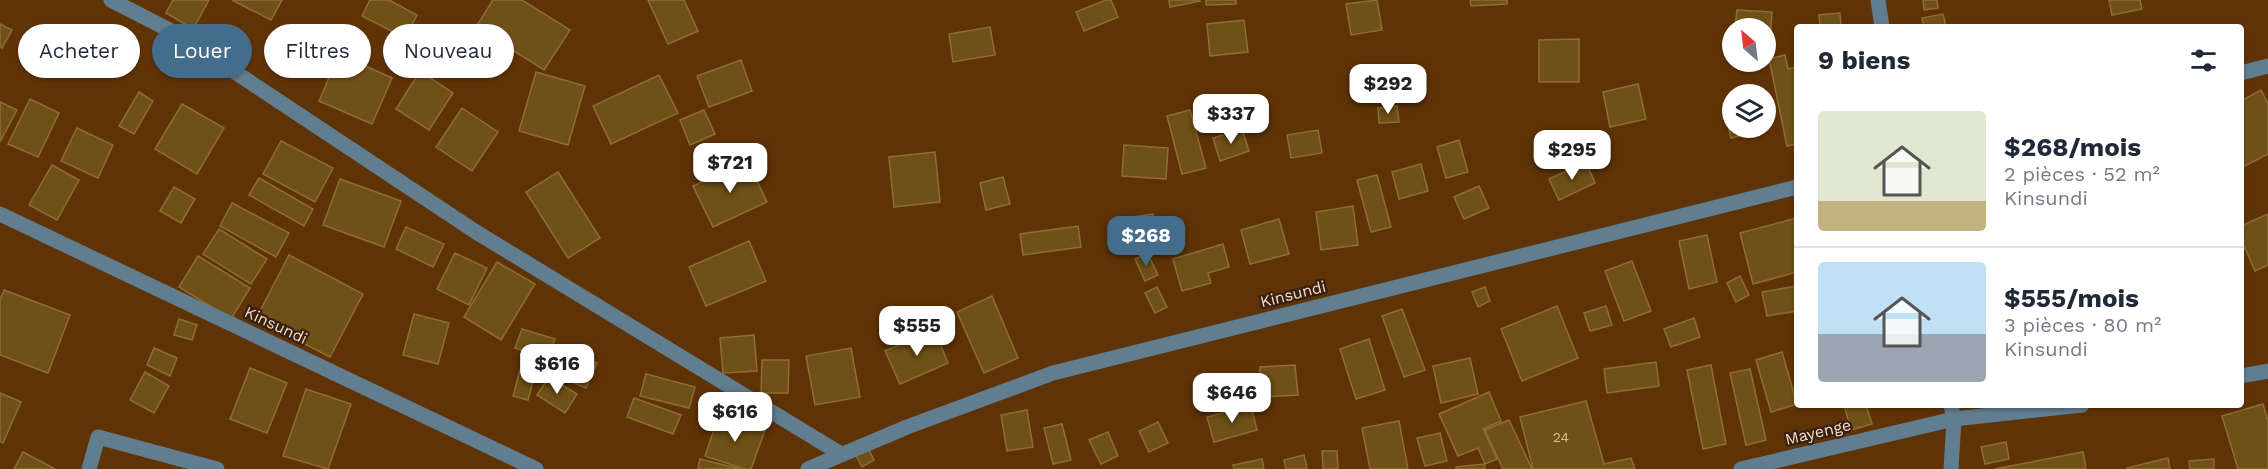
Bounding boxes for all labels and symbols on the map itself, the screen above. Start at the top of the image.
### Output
north arrow [1722,18,1776,72]
pin: $292 [1352,64,1424,115]
pin: $337 [1195,94,1267,145]
pin: $295 [1536,130,1608,181]
pin: $721 [694,143,766,194]
pin: $268 [1110,216,1182,267]
street label: Kinsundi [1258,277,1328,311]
street label: Kinsundi [242,302,310,348]
pin: $555 [881,306,953,357]
pin: $616 [521,344,593,395]
pin: $646 [1196,373,1268,424]
pin: $616 [699,392,771,443]
street label: Mayenge [1783,415,1853,449]
house number: 24 [1553,429,1569,445]

